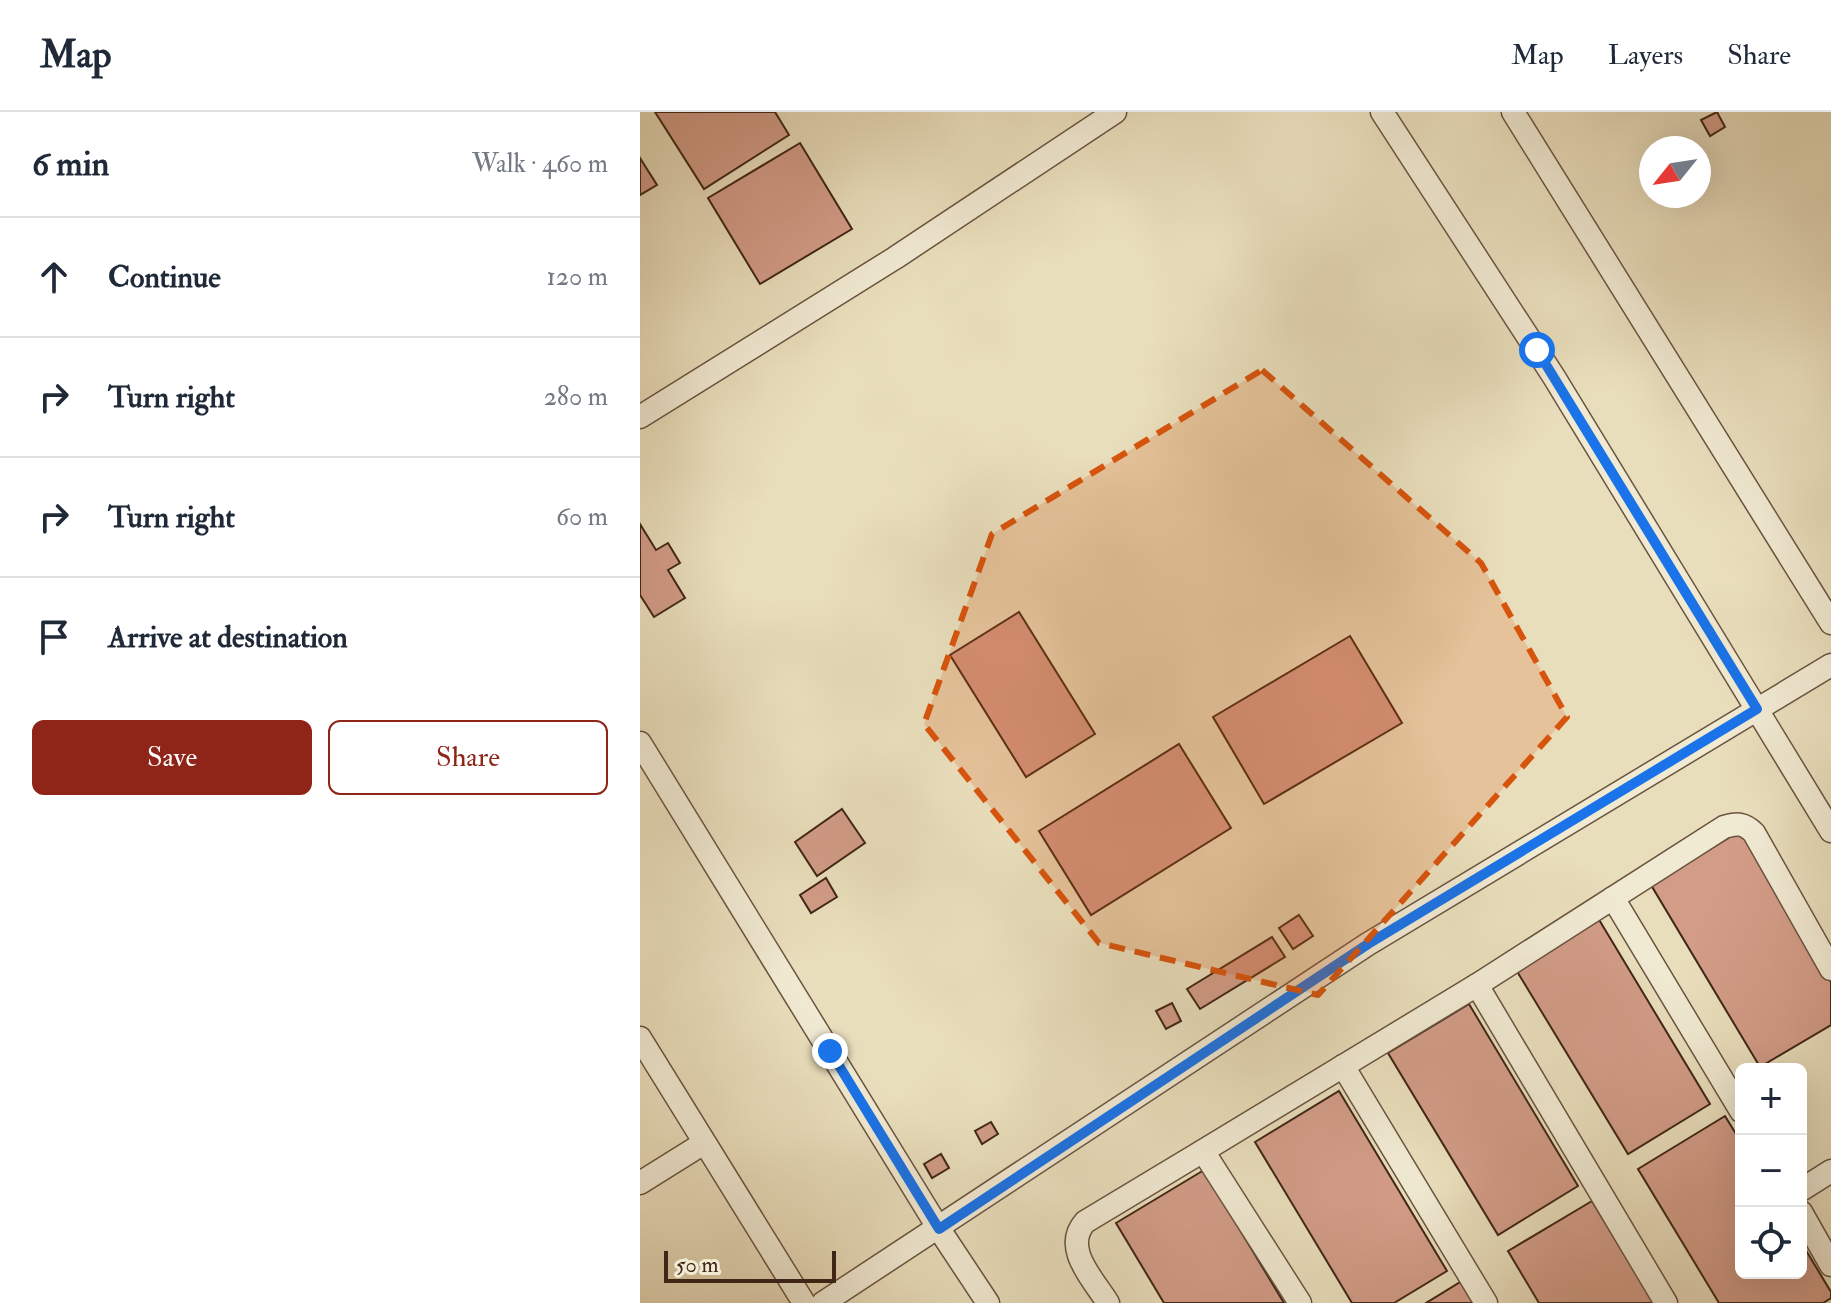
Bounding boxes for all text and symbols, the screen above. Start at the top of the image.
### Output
text: Map [40,31,111,79]
text: Map [1511,38,1564,73]
text: Layers [1608,38,1683,73]
text: Share [1727,38,1791,73]
north arrow [1639,136,1711,208]
text: 6 min [32,143,109,186]
text: Walk · 460 m [472,148,608,180]
icon: ahead [32,255,76,299]
text: Continue [108,259,221,296]
text: 120 m [547,261,608,293]
route start [1519,332,1555,368]
icon: right [32,375,76,419]
text: Turn right [108,379,235,416]
text: 280 m [544,381,608,413]
icon: right [32,495,76,539]
text: Turn right [108,499,235,536]
text: 60 m [556,501,608,533]
icon: arrive [32,615,76,659]
text: Arrive at destination [108,619,348,656]
button: Save [32,720,312,795]
button: Share [328,720,608,795]
route end [812,1033,848,1069]
map controls [1735,1063,1807,1279]
button: + [1735,1063,1807,1135]
button: − [1735,1135,1807,1207]
button: locate [1735,1207,1807,1279]
scale bar [664,1247,836,1283]
text: 50 m [676,1251,718,1279]

